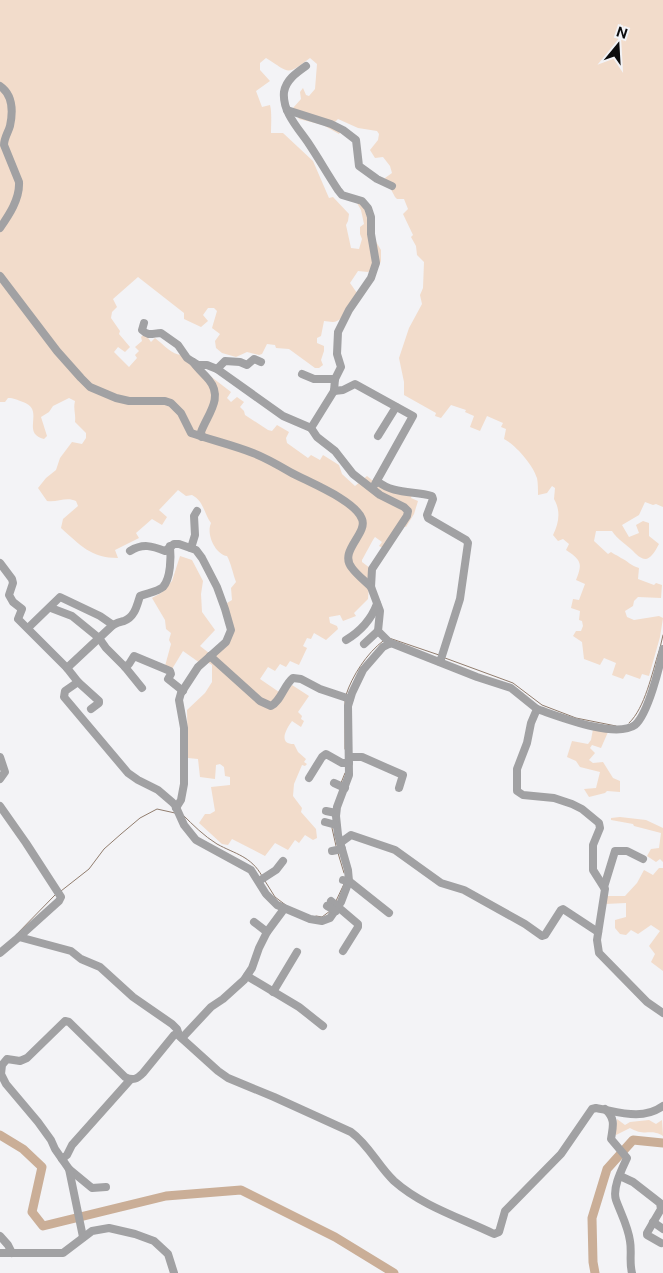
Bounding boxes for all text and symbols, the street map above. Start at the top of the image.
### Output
north arrow [593,20,643,70]
text: N [614,23,630,42]

